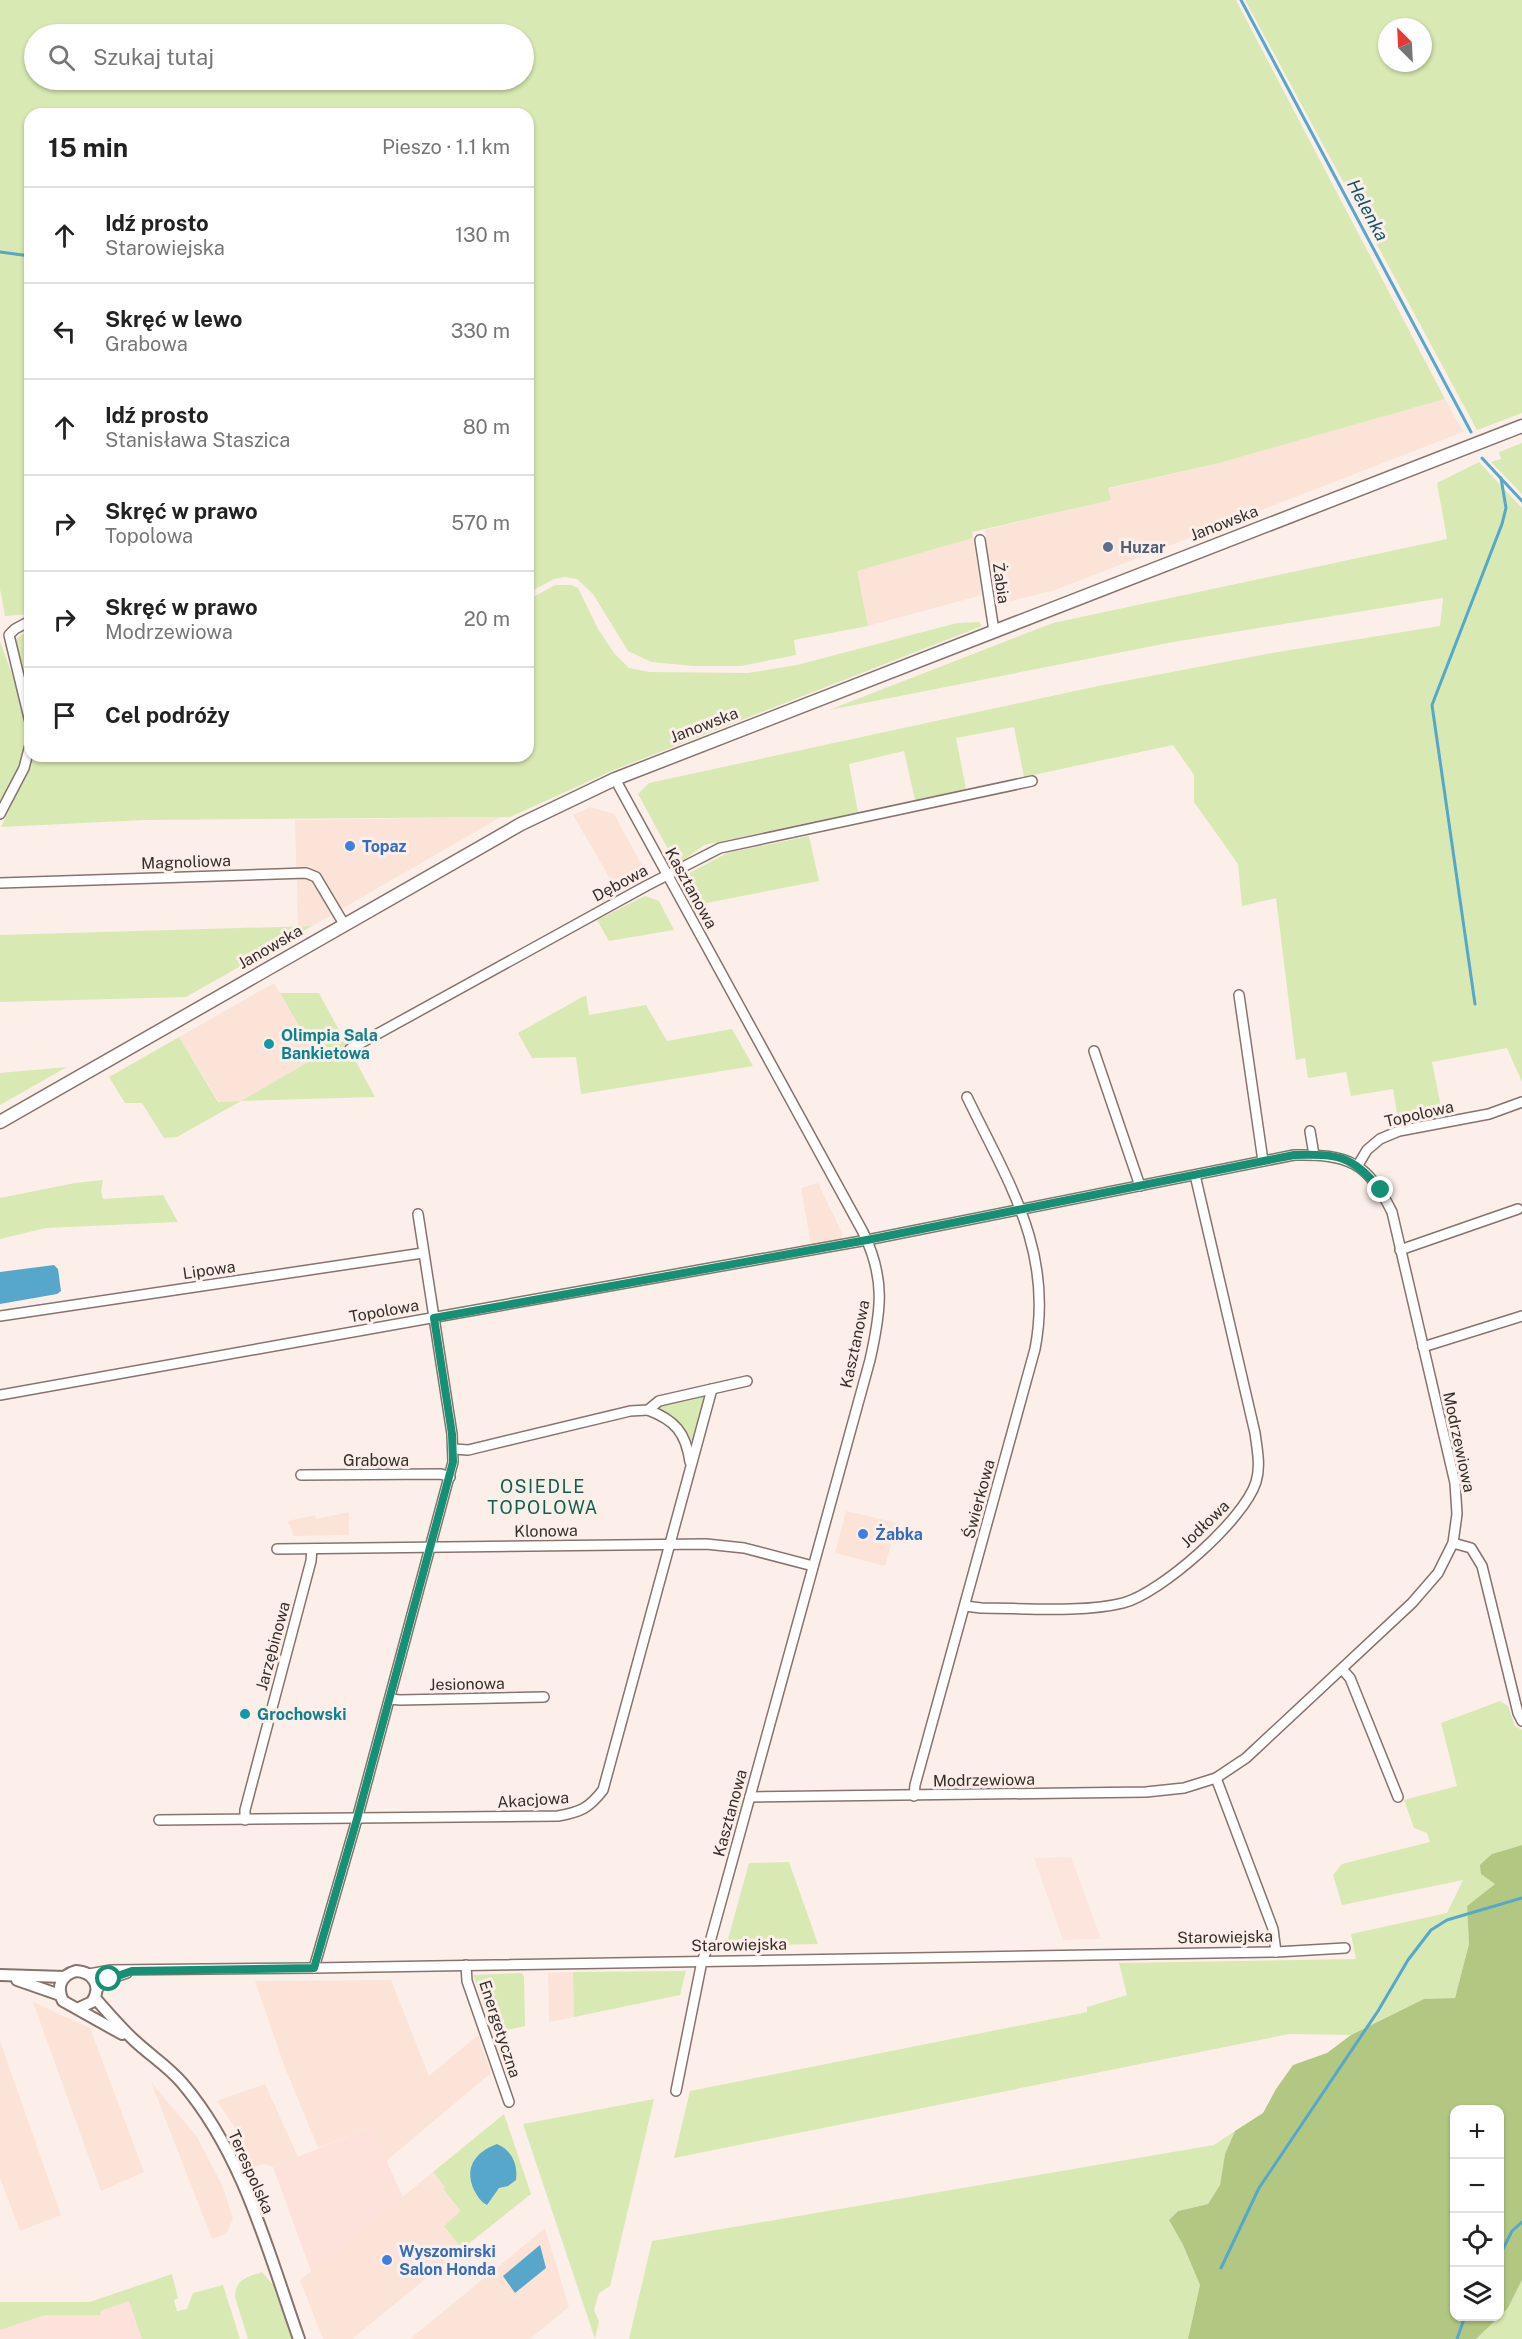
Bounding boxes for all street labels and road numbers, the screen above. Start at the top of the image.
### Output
street label: Janowska [1187,501,1261,545]
street label: Żabia [989,561,1014,605]
street label: Janowska [667,703,741,747]
street label: Kasztanowa [661,844,721,932]
street label: Magnoliowa [141,851,231,873]
street label: Dębowa [589,861,651,905]
street label: Janowska [234,921,306,973]
street label: Topolowa [1383,1097,1455,1131]
street label: Lipowa [181,1257,237,1283]
street label: Topolowa [348,1296,420,1326]
street label: Kasztanowa [836,1298,874,1390]
street label: Modrzewiowa [1439,1390,1479,1494]
street label: Grabowa [343,1451,409,1470]
street label: Świerkowa [958,1457,999,1541]
street label: Jodłowa [1177,1496,1233,1552]
street label: Klonowa [514,1521,578,1541]
street label: Jarzębinowa [252,1600,294,1692]
street label: Jesionowa [429,1674,505,1694]
street label: Kasztanowa [709,1767,751,1859]
street label: Modrzewiowa [933,1770,1035,1790]
street label: Akacjowa [496,1788,570,1812]
street label: Starowiejska [1177,1927,1273,1947]
street label: Starowiejska [691,1935,787,1955]
street label: Energetyczna [475,1978,525,2080]
street label: Terespolska [224,2127,278,2217]

